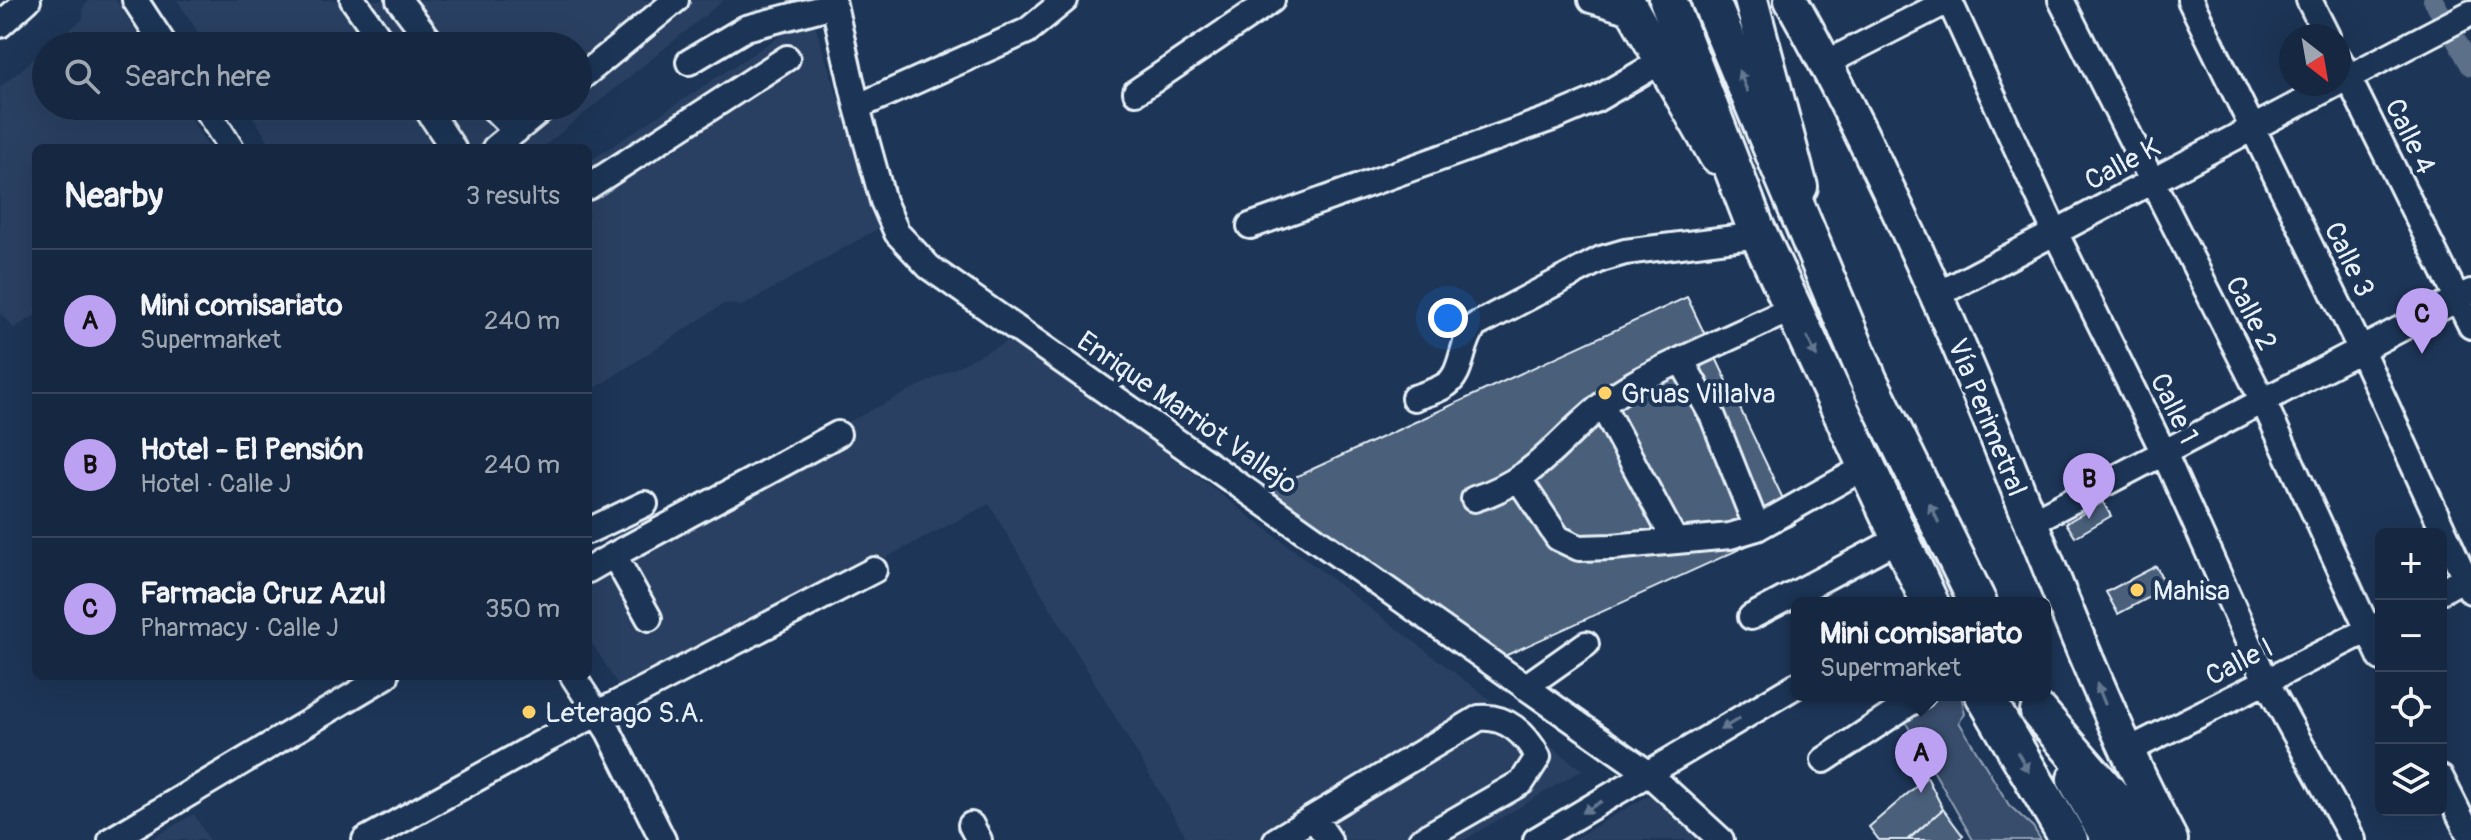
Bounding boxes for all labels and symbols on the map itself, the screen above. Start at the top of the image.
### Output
north arrow [2279,24,2351,96]
one-way arrow [1737,69,1750,93]
street label: Calle 4 [2376,93,2443,180]
street label: Calle K [2079,130,2167,199]
street label: Calle 3 [2316,216,2382,303]
street label: Calle 2 [2217,270,2284,357]
pin: C [2396,288,2448,354]
your location [1428,298,1468,338]
street label: Enrique Marriot Vallejo [1070,324,1304,503]
street label: Vía Perimetral [1939,334,2034,502]
one-way arrow [1805,336,1819,359]
street label: Calle 1 [2142,368,2206,450]
place label: Gruas Villalva [1621,377,1776,412]
marker: Gruas Villalva [1596,384,1614,402]
pin: B [2063,453,2115,519]
one-way arrow [1927,502,1941,525]
place label: Mahisa [2153,574,2230,609]
marker: Mahisa [2128,581,2146,599]
street label: Calle I [2200,631,2279,694]
one-way arrow [2095,682,2108,706]
place label: Leterago S.A. [545,696,705,731]
marker: Leterago S.A. [520,703,538,721]
one-way arrow [1719,717,1741,731]
pin: A [1895,727,1947,793]
one-way arrow [2016,751,2030,773]
one-way arrow [1581,799,1603,813]

